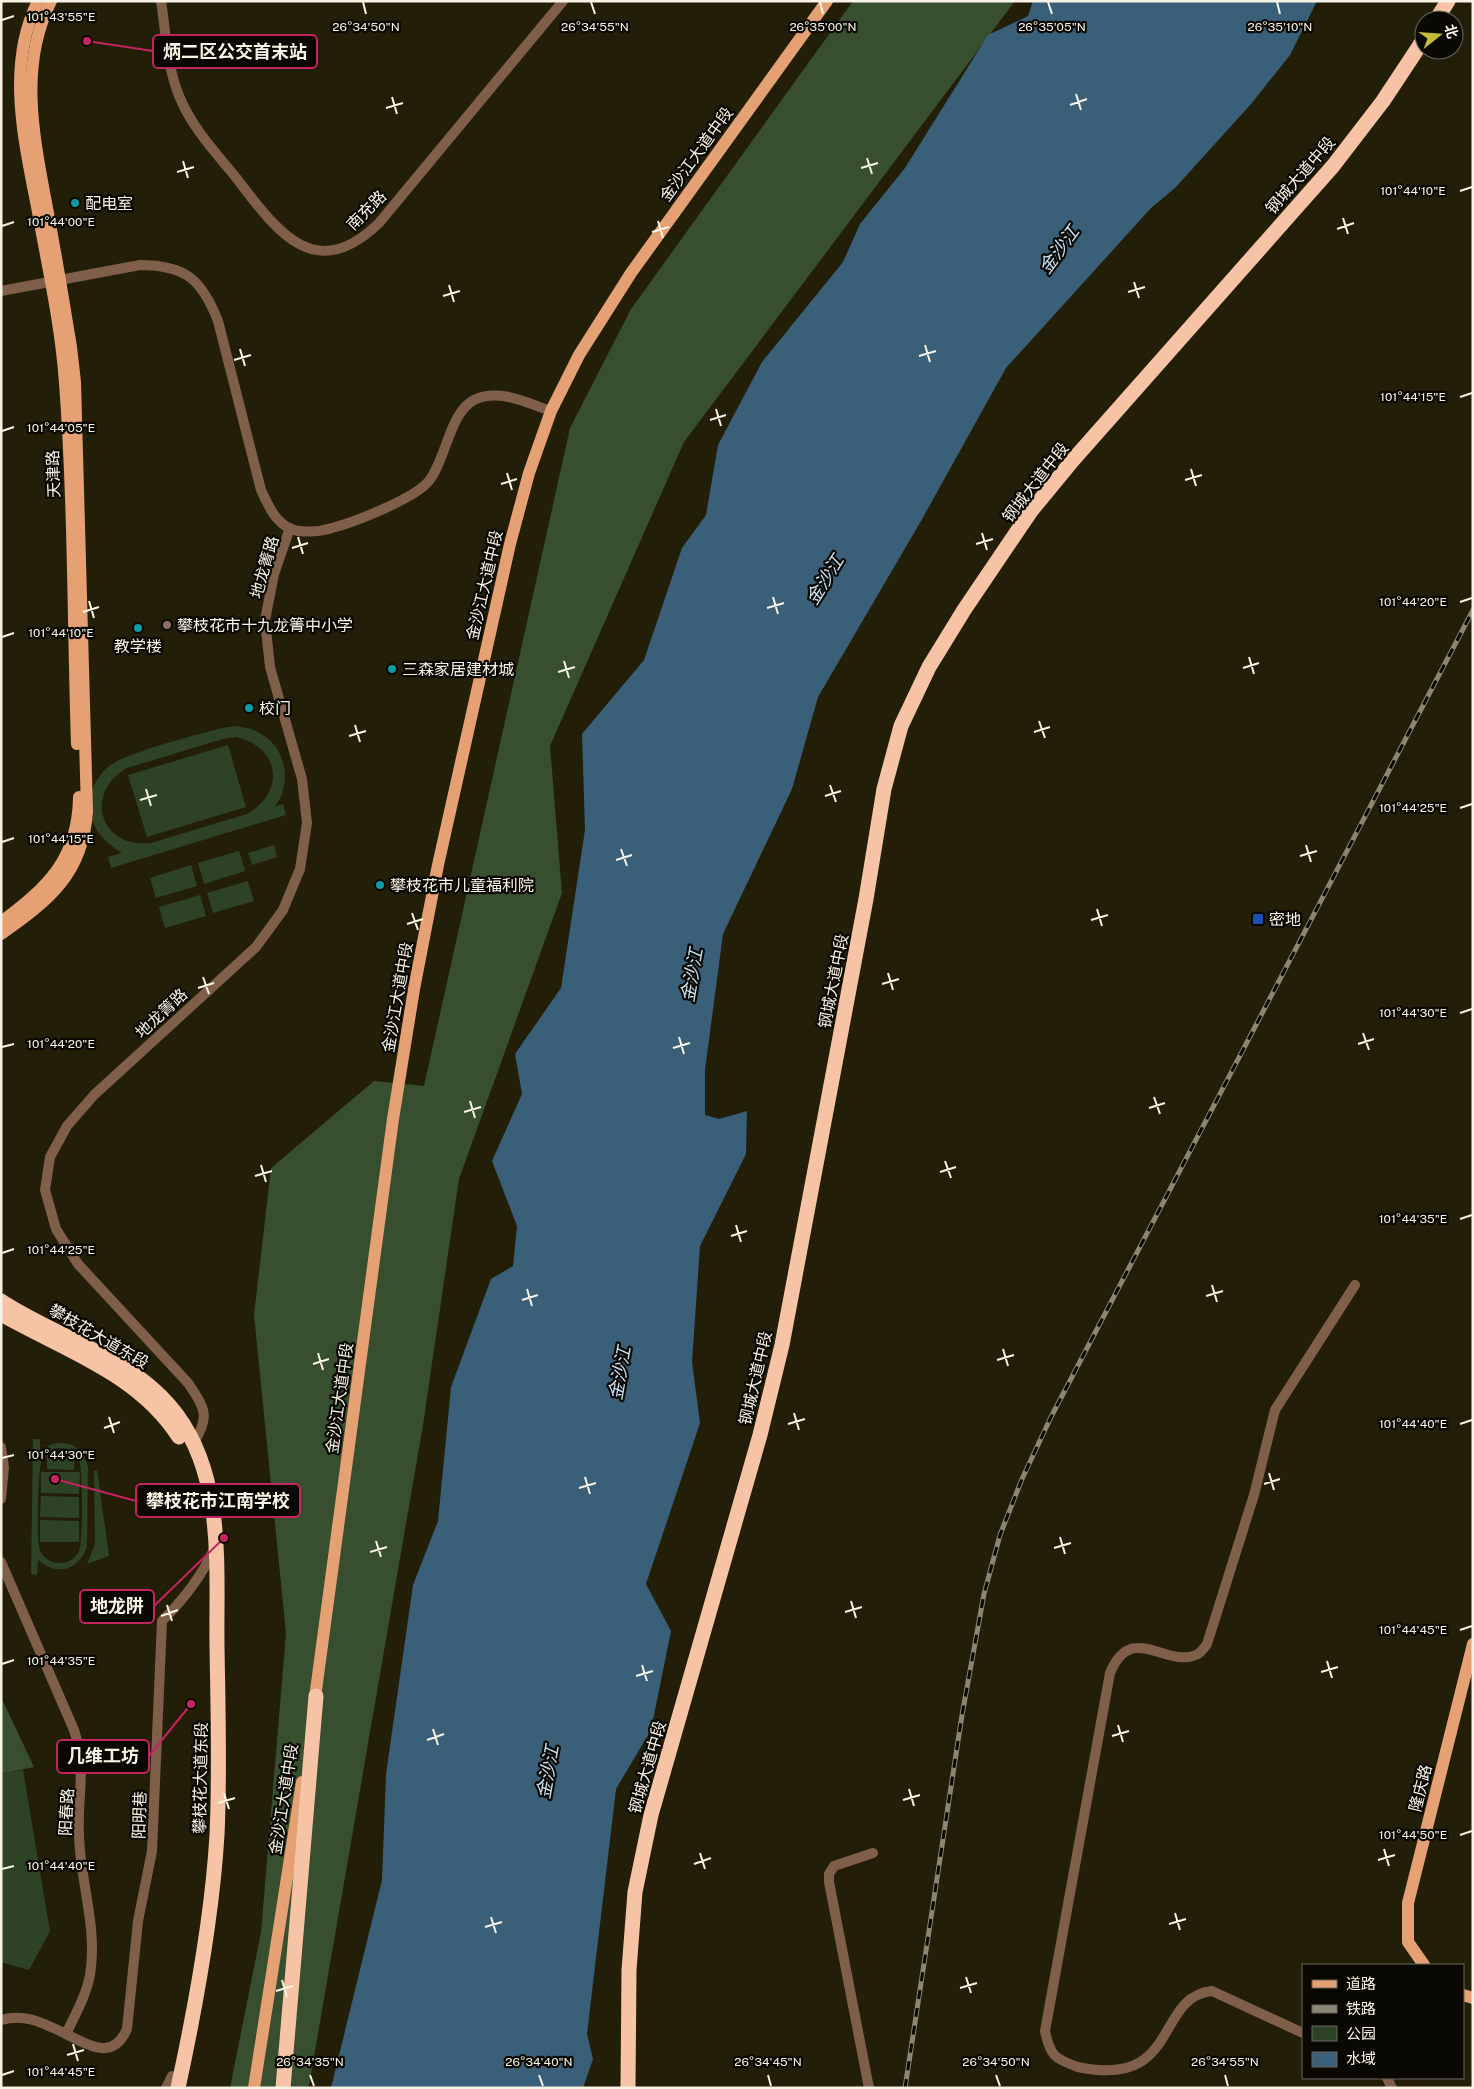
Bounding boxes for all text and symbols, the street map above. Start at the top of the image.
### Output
text: 101°43'55"E [27,10,95,24]
north arrow [1414,10,1464,60]
text: 26°34'50"N [332,20,400,34]
text: 26°34'55"N [561,20,629,34]
text: 26°35'00"N [789,20,857,34]
text: 26°35'05"N [1018,20,1086,34]
text: 26°35'10"N [1248,20,1312,34]
text: 北 [1442,22,1461,40]
callout: 炳二区公交首末站 [153,35,317,68]
text: 炳二区公交首末站 [163,41,307,62]
street label: 金沙江大道中段 [656,103,737,205]
street label: 钢城大道中段 [1262,133,1339,218]
text: 101°44'10"E [1380,184,1446,198]
street label: 南充路 [343,187,390,234]
place label: 配电室 [85,194,133,213]
marker: 配电室 [69,197,81,209]
text: 101°44'00"E [27,215,95,229]
water label: 金沙江 [1034,220,1084,278]
text: 101°44'15"E [1380,390,1446,404]
text: 101°44'05"E [27,421,95,435]
street label: 钢城大道中段 [998,439,1072,526]
street label: 天津路 [43,450,64,498]
street label: 金沙江大道中段 [463,528,506,642]
street label: 地龙箐路 [247,534,282,601]
water label: 金沙江 [801,550,849,608]
text: 101°44'20"E [1379,595,1447,609]
place label: 攀枝花市十九龙箐中小学 [177,616,353,635]
marker: 攀枝花市十九龙箐中小学 [161,619,173,631]
marker: 教学楼 [132,622,144,634]
text: 101°44'10"E [28,626,94,640]
place label: 教学楼 [114,637,162,656]
place label: 三森家居建材城 [402,660,514,679]
marker: 三森家居建材城 [386,663,398,675]
place label: 校门 [259,699,291,718]
marker: 校门 [243,702,255,714]
text: 101°44'25"E [1379,801,1447,815]
text: 101°44'15"E [28,832,94,846]
place label: 攀枝花市儿童福利院 [390,876,534,895]
marker: 攀枝花市儿童福利院 [374,879,386,891]
place label: 密地 [1269,910,1301,929]
marker: 密地 [1251,912,1265,926]
street label: 钢城大道中段 [815,932,852,1030]
street label: 金沙江大道中段 [378,940,417,1054]
water label: 金沙江 [676,945,707,1003]
street label: 地龙箐路 [131,985,191,1042]
text: 101°44'30"E [1379,1006,1447,1020]
text: 101°44'20"E [27,1037,95,1051]
text: 101°44'35"E [1379,1212,1447,1226]
text: 101°44'25"E [27,1243,95,1257]
street label: 攀枝花大道东段 [45,1300,152,1373]
street label: 钢城大道中段 [735,1329,776,1427]
street label: 金沙江大道中段 [322,1341,357,1455]
water label: 金沙江 [604,1343,635,1401]
text: 101°44'40"E [1379,1417,1447,1431]
text: 101°44'30"E [27,1448,95,1462]
callout: 攀枝花市江南学校 [136,1484,300,1517]
text: 攀枝花市江南学校 [146,1490,290,1511]
callout: 地龙阱 [80,1590,154,1623]
text: 地龙阱 [90,1595,144,1616]
text: 101°44'45"E [1379,1623,1447,1637]
text: 101°44'35"E [27,1654,95,1668]
street label: 钢城大道中段 [625,1718,670,1816]
street label: 攀枝花大道东段 [190,1722,211,1834]
callout: 几维工坊 [57,1740,149,1773]
street label: 金沙江大道中段 [265,1742,302,1856]
water label: 金沙江 [532,1742,563,1800]
text: 几维工坊 [67,1745,139,1766]
street label: 隆庆路 [1405,1763,1436,1814]
street label: 阳春路 [56,1788,77,1836]
street label: 阳明巷 [129,1791,150,1839]
text: 101°44'50"E [1379,1828,1447,1842]
text: 101°44'40"E [27,1859,95,1873]
legend [1302,1964,1464,2079]
text: 道路 [1346,1975,1376,1992]
text: 铁路 [1346,2000,1376,2017]
text: 公园 [1346,2025,1376,2042]
text: 水域 [1346,2050,1376,2067]
text: 26°34'35"N [276,2055,344,2069]
text: 26°34'40"N [505,2055,573,2069]
text: 26°34'45"N [734,2055,802,2069]
text: 26°34'50"N [962,2055,1030,2069]
text: 26°34'55"N [1191,2055,1259,2069]
text: 101°44'45"E [27,2065,95,2079]

